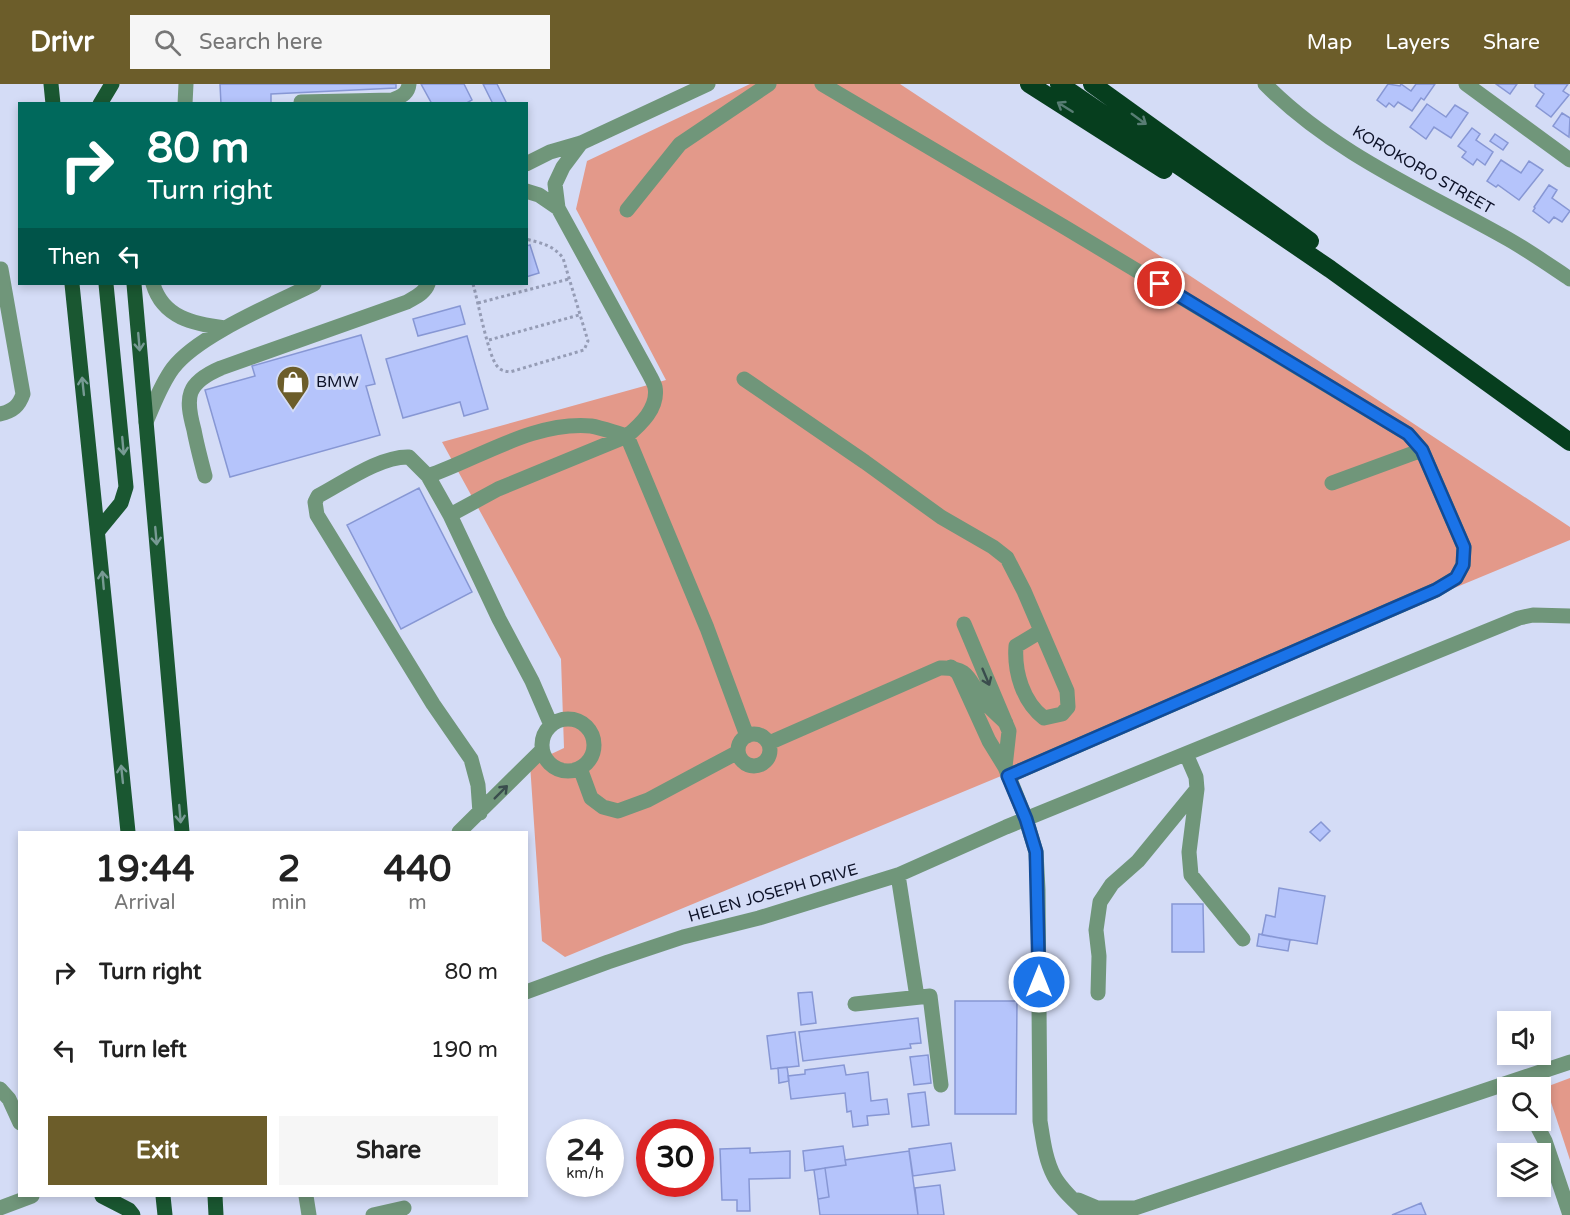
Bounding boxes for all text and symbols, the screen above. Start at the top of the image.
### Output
search box [130,15,550,69]
text: Drivr [30,25,94,59]
icon: search [151,26,184,59]
text: Search here [199,29,323,55]
text: Map [1307,30,1352,55]
text: Layers [1385,30,1450,55]
text: Share [1483,30,1540,55]
one-way arrow [1057,101,1074,113]
one-way arrow [1131,112,1147,125]
street label: KOROKORO STREET [1349,121,1497,219]
text: 80 m [147,123,249,174]
icon: right [48,126,126,204]
text: Turn right [147,174,273,207]
icon: left [113,240,146,273]
text: Then [48,244,101,270]
pin [1134,258,1185,309]
icon: arrive [1143,267,1176,300]
one-way arrow [134,331,145,351]
shop icon: BMW [275,364,311,411]
place label: BMW [316,372,359,392]
one-way arrow [77,377,88,397]
one-way arrow [118,436,129,456]
one-way arrow [151,526,162,545]
one-way arrow [97,571,108,591]
one-way arrow [981,668,992,686]
one-way arrow [116,765,127,785]
one-way arrow [494,784,508,799]
one-way arrow [175,803,186,823]
text: 19:44 [95,848,195,891]
text: 2 [278,848,300,891]
text: 440 [383,848,451,891]
street label: HELEN JOSEPH DRIVE [686,859,860,927]
text: Arrival [114,891,176,915]
text: min [271,891,307,915]
text: m [408,891,427,915]
position arrow [1007,950,1071,1014]
icon: right [48,956,81,989]
text: Turn right [99,959,201,985]
text: 80 m [444,959,498,985]
map controls [1497,1011,1551,1197]
button: sound [1497,1011,1551,1065]
icon: left [48,1034,81,1067]
text: Turn left [99,1037,187,1063]
text: 190 m [431,1037,498,1063]
button: search [1497,1077,1551,1131]
button: Exit [48,1116,267,1185]
button: Share [279,1116,498,1185]
speed limit sign: 30 [636,1119,714,1197]
text: 24 [566,1132,604,1169]
button: layers [1497,1143,1551,1197]
text: km/h [566,1164,604,1182]

